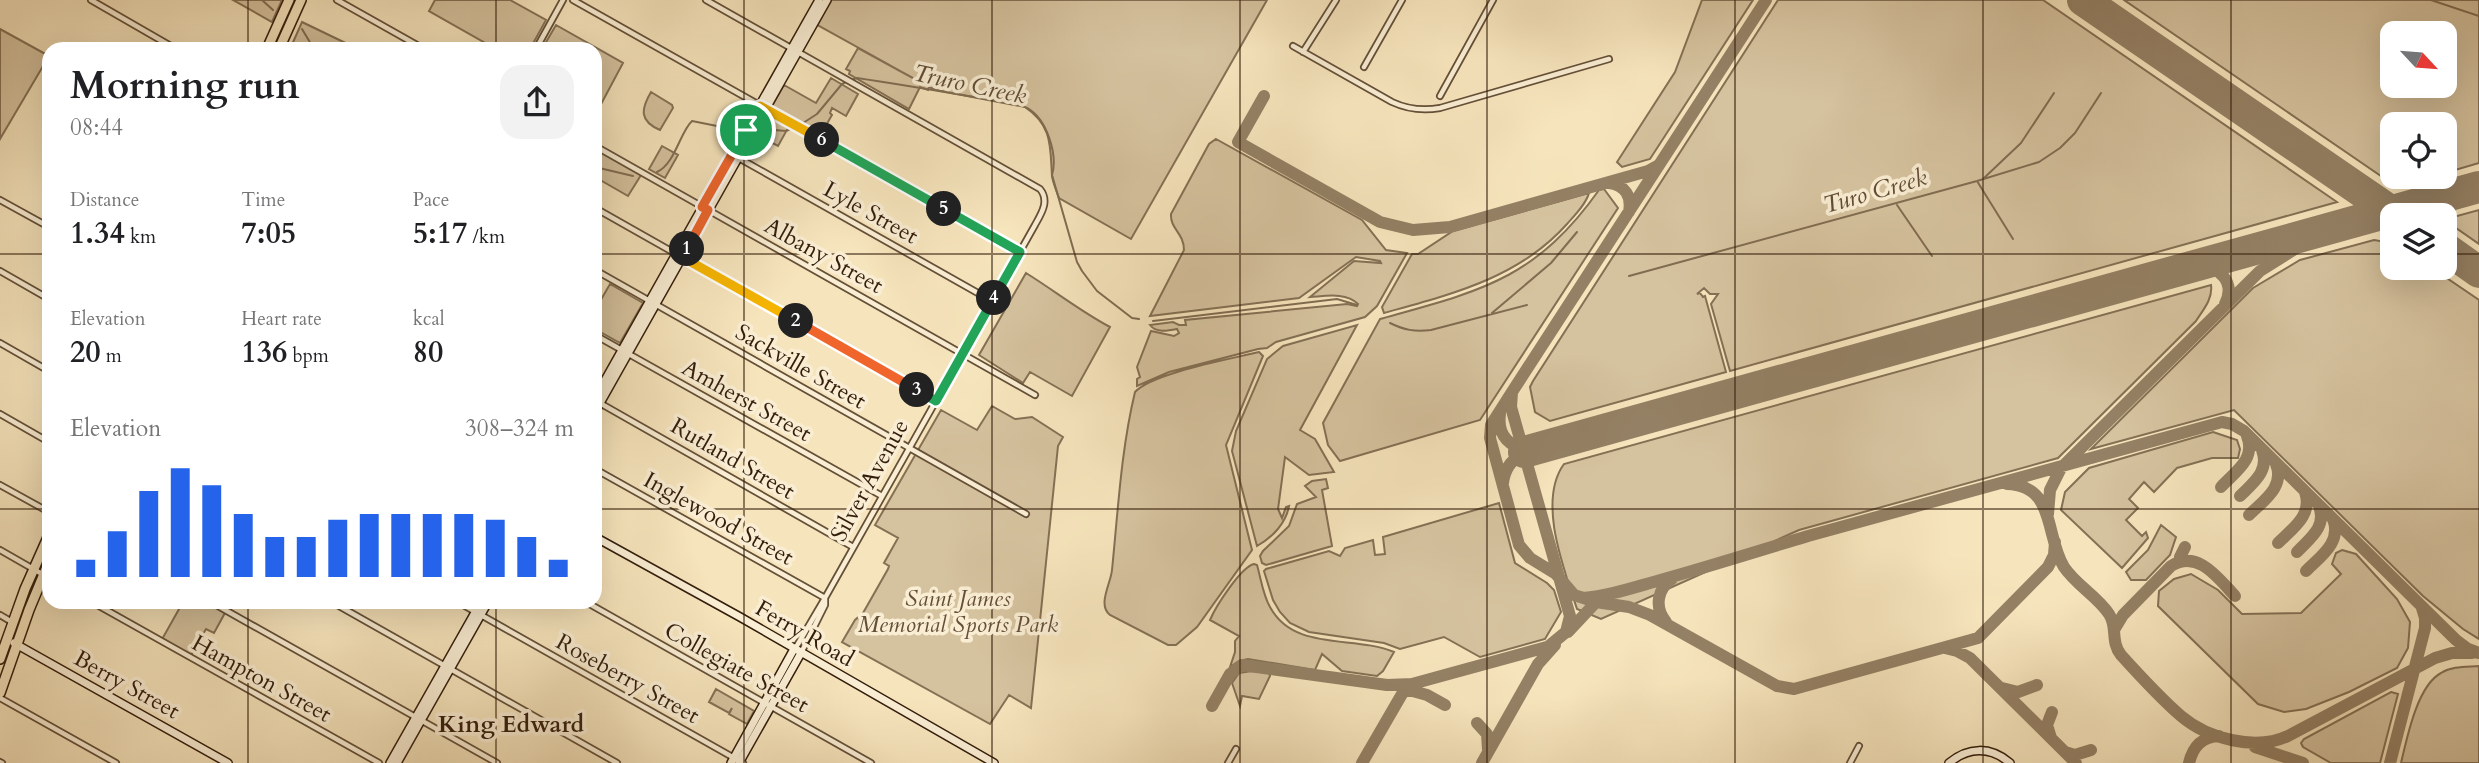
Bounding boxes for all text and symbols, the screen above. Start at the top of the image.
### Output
north arrow [2380,21,2457,98]
map controls [2380,21,2457,280]
water label: Truro Creek [910,56,1029,113]
text: Morning run [70,60,300,112]
button: share [500,65,574,139]
pin [716,100,776,160]
icon: arrive [727,111,765,149]
text: 08:44 [70,112,123,143]
button: locate [2380,112,2457,189]
pin: 6 [804,122,840,158]
text: 6 [817,126,826,152]
water label: Turo Creek [1819,161,1931,222]
street label: Lyle Street [818,174,924,251]
text: Distance [70,187,139,213]
text: Time [241,187,285,213]
text: Pace [413,187,449,213]
pin: 5 [926,192,962,227]
text: 5 [939,195,948,221]
button: layers [2380,203,2457,280]
street label: Albany Street [759,210,889,301]
text: 1.34 [70,213,125,254]
text: 7:05 [241,213,296,254]
text: 5:17 [413,213,467,254]
text: km [125,224,156,250]
text: /km [467,224,505,250]
pin: 1 [670,232,704,266]
text: 1 [682,235,691,261]
pin: 4 [976,280,1012,316]
text: 4 [989,284,998,310]
pin: 2 [778,304,814,338]
text: Elevation [70,306,145,332]
text: Heart rate [241,306,322,332]
text: kcal [413,306,445,332]
text: 2 [791,307,800,333]
street label: Sackville Street [730,317,872,416]
text: 20 [70,332,101,373]
text: 136 [241,332,287,373]
text: 80 [413,332,443,373]
text: m [101,343,122,369]
text: bpm [287,343,329,369]
street label: Amherst Street [676,352,817,449]
pin: 3 [900,372,934,408]
text: 3 [912,376,921,402]
street label: Rutland Street [665,410,800,506]
text: Elevation [70,413,161,444]
text: 308–324 m [465,413,574,444]
street label: Silver Avenue [823,414,916,547]
street label: Inglewood Street [638,464,799,573]
park label: Saint James Memorial Sports Park [858,583,1059,640]
street label: Ferry Road [750,593,860,675]
street label: Collegiate Street [659,615,815,720]
street label: Roseberry Street [550,626,705,731]
street label: Hampton Street [186,627,337,730]
street label: Berry Street [68,643,185,726]
district label: King Edward [438,708,584,741]

